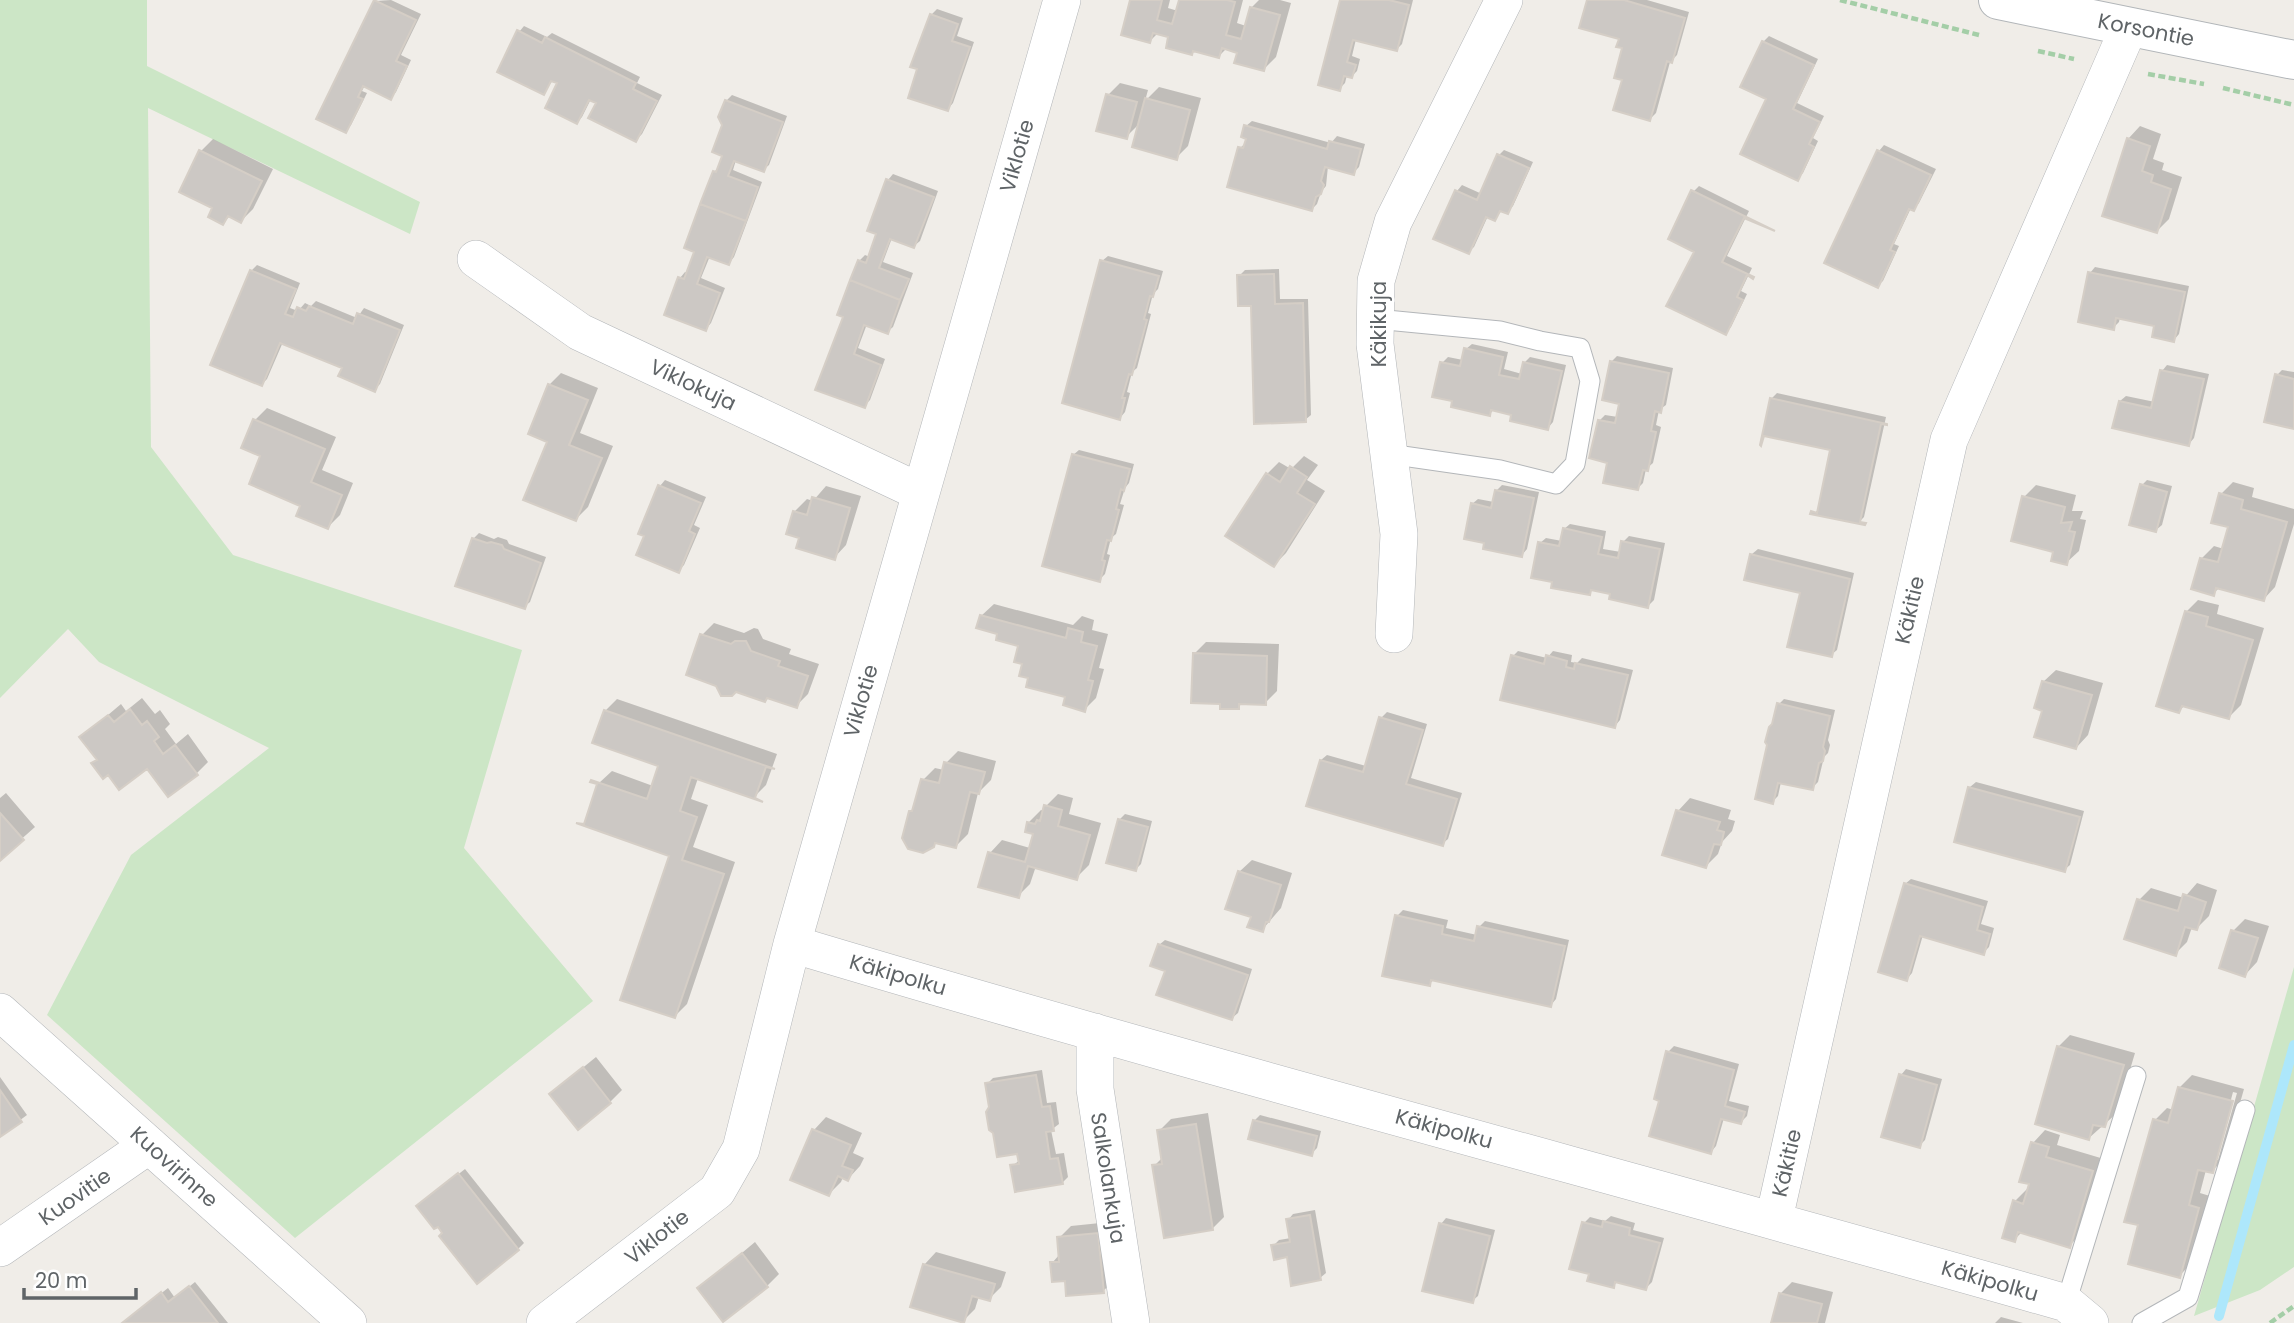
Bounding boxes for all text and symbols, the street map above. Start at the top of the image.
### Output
street label: Korsontie [2095,6,2197,53]
street label: Viklotie [992,116,1041,196]
street label: Käkikuja [1364,281,1393,367]
street label: Viklokuja [645,352,741,417]
street label: Käkitie [1888,573,1931,647]
street label: Viklotie [836,661,885,741]
street label: Käkipolku [846,947,950,1002]
street label: Käkipolku [1392,1102,1496,1155]
street label: Salkolankuja [1084,1110,1133,1246]
street label: Kuovirinne [124,1119,225,1214]
street label: Käkitie [1765,1126,1808,1200]
street label: Kuovitie [33,1161,117,1232]
street label: Viklotie [618,1202,695,1271]
street label: Käkipolku [1938,1253,2042,1308]
scale bar [24,1256,136,1300]
text: 20 m [35,1266,88,1295]

